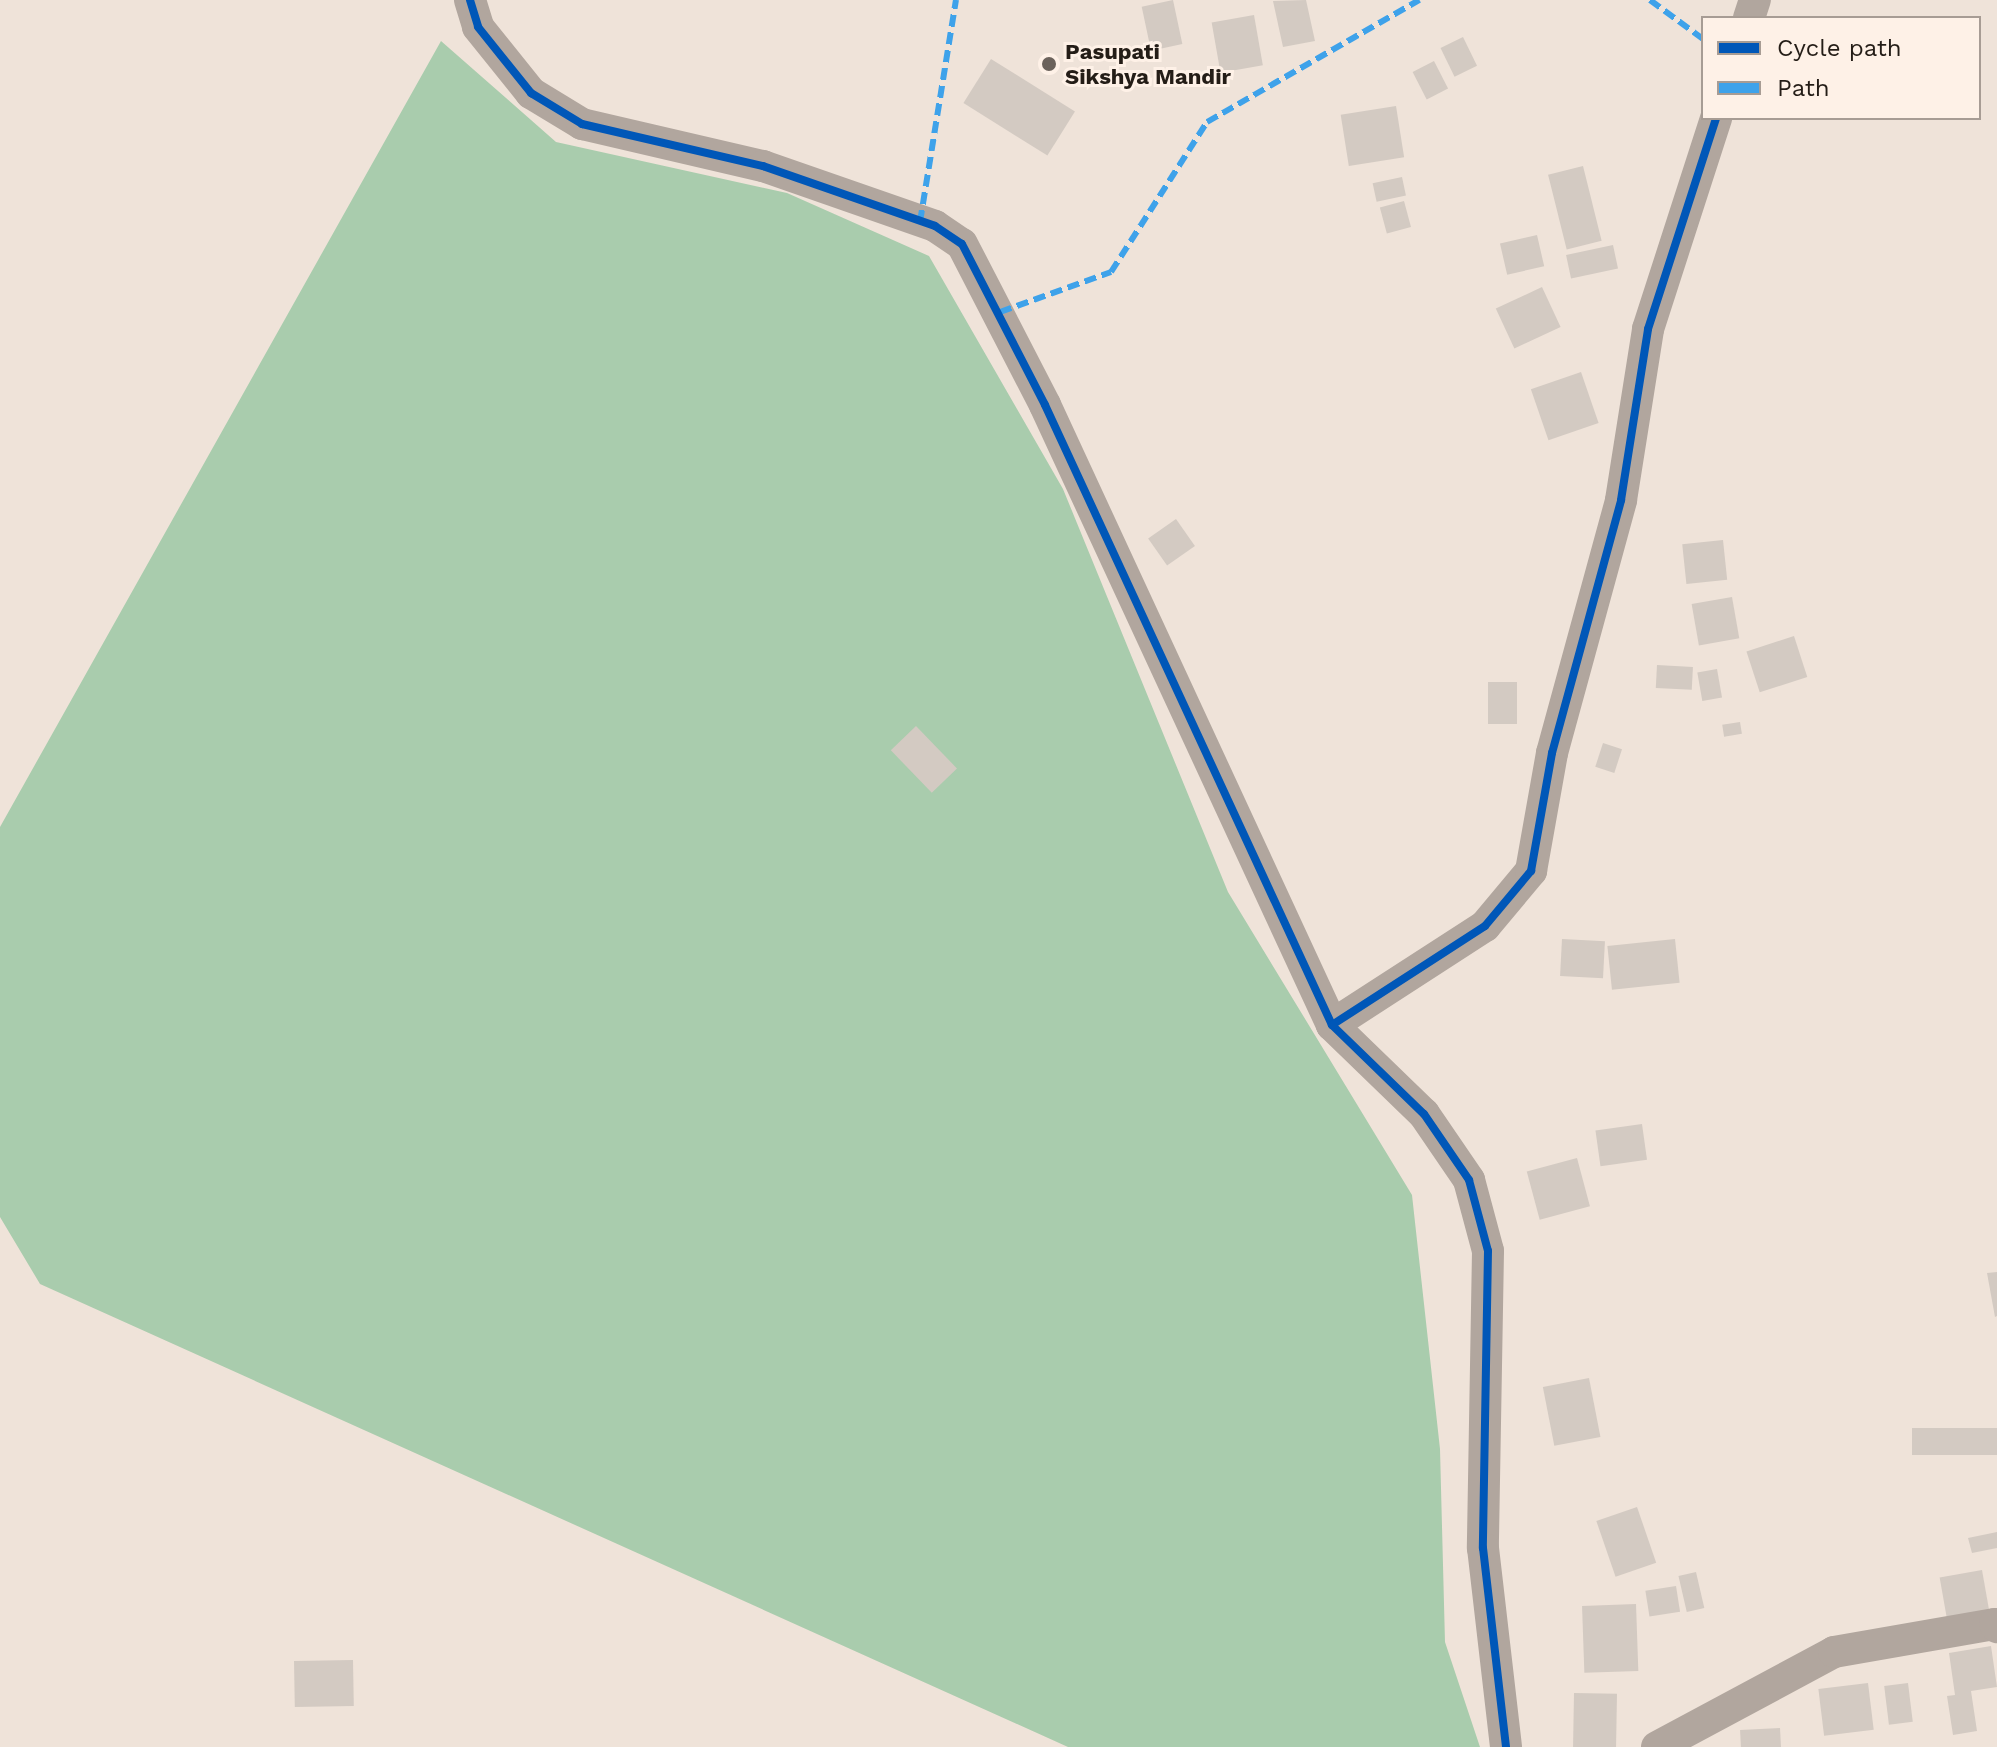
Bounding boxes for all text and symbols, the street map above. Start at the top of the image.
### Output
legend [1701,16,1981,120]
text: Cycle path [1777,34,1902,62]
place label: Pasupati Sikshya Mandir [1065,38,1231,90]
marker: Pasupati Sikshya Mandir [1040,55,1058,73]
text: Path [1777,74,1830,102]

